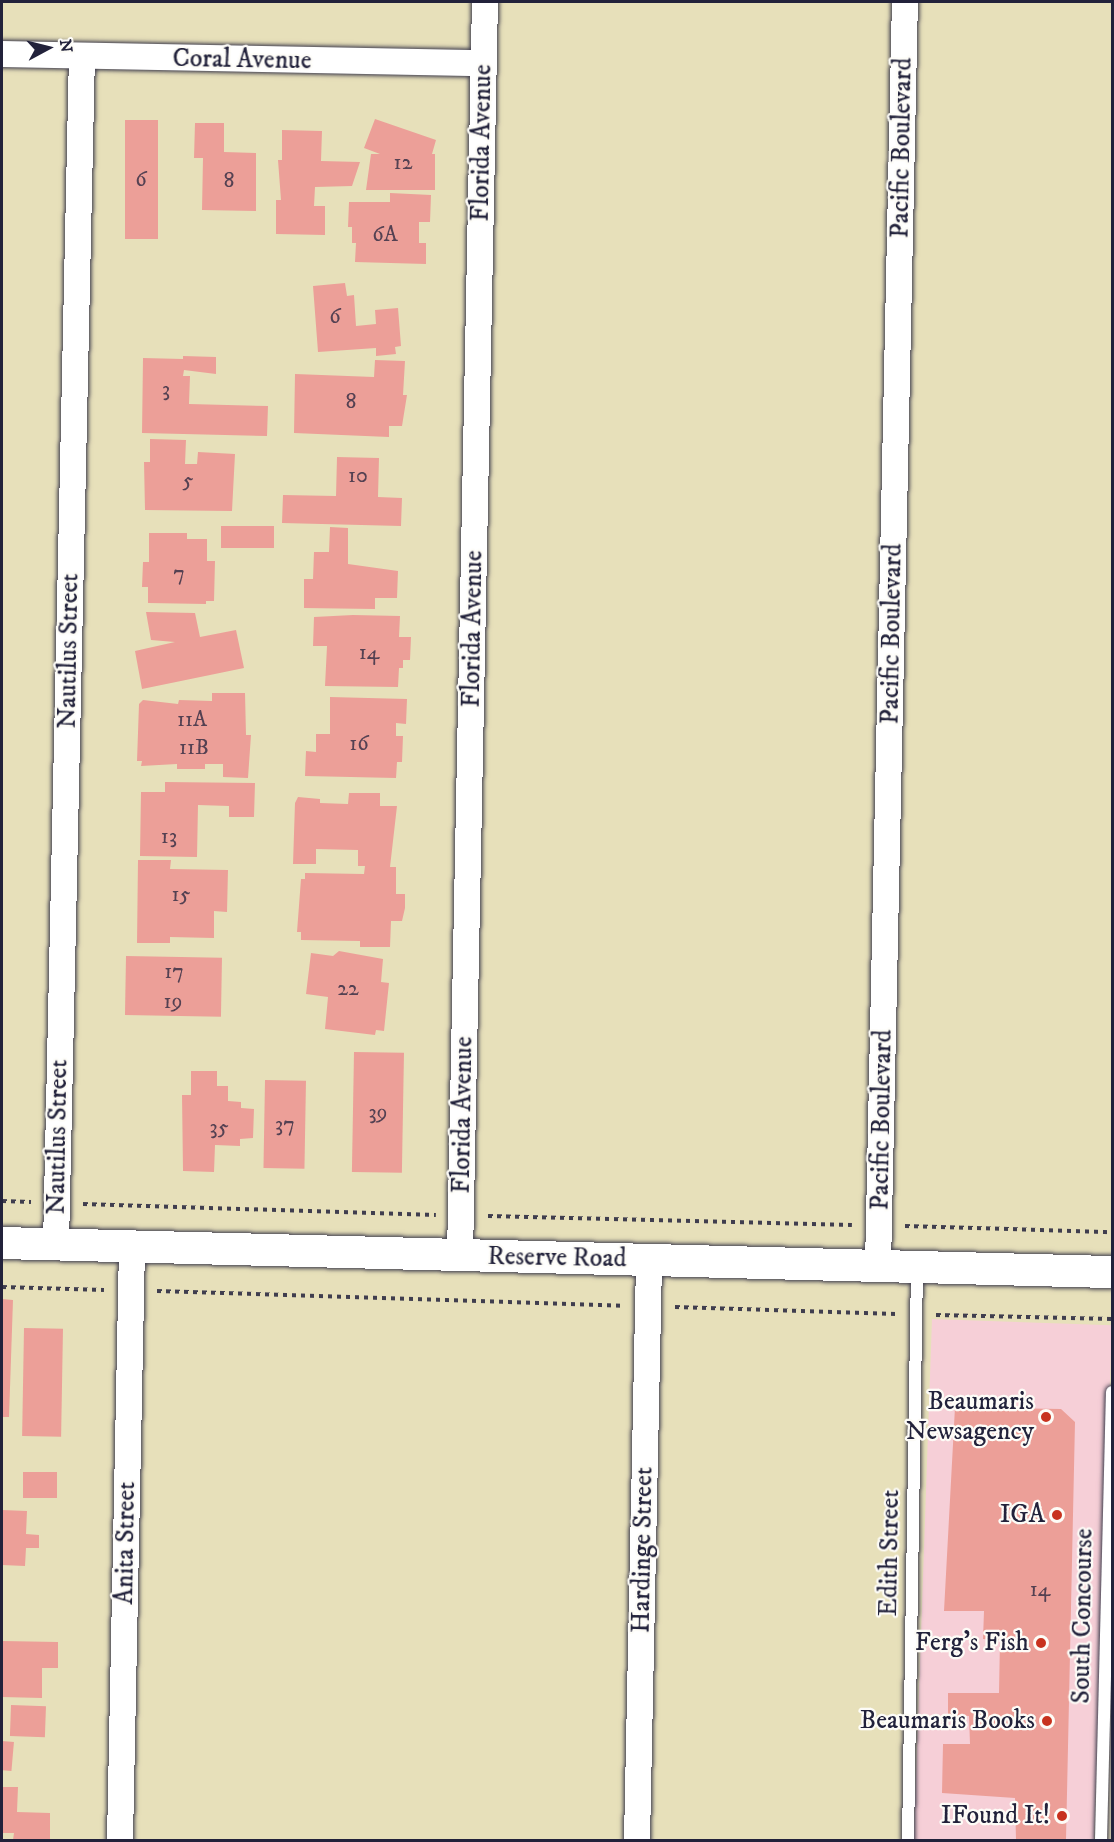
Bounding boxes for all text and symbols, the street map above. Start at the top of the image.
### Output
north arrow [18,18,78,78]
text: N [55,38,77,54]
street label: Coral Avenue [172,43,312,77]
street label: Pacific Boulevard [885,57,919,239]
street label: Florida Avenue [465,64,499,222]
house number: 12 [394,150,412,176]
house number: 6 [135,167,147,193]
house number: 8 [223,168,235,194]
house number: 6A [372,222,398,248]
house number: 6 [329,304,341,330]
house number: 3 [162,377,170,403]
house number: 8 [345,389,357,415]
house number: 10 [348,463,368,489]
house number: 5 [183,468,193,494]
street label: Pacific Boulevard [875,543,909,725]
street label: Florida Avenue [456,550,490,708]
house number: 7 [173,561,185,587]
street label: Nautilus Street [52,573,86,729]
house number: 14 [359,640,379,666]
house number: 11A [177,707,207,733]
house number: 16 [349,731,369,757]
house number: 11B [179,735,209,761]
house number: 13 [161,824,177,850]
house number: 15 [172,882,190,908]
house number: 17 [164,959,184,985]
house number: 22 [337,976,359,1002]
house number: 19 [164,989,182,1015]
street label: Pacific Boulevard [865,1029,899,1211]
street label: Florida Avenue [446,1036,480,1194]
street label: Nautilus Street [41,1059,75,1215]
house number: 39 [368,1100,388,1126]
house number: 37 [275,1112,295,1138]
house number: 35 [209,1115,229,1141]
street label: Reserve Road [487,1241,627,1275]
place label: Beaumaris Newsagency [906,1386,1034,1448]
marker: Beaumaris Newsagency [1039,1410,1053,1424]
street label: Hardinge Street [626,1467,660,1633]
street label: Anita Street [109,1481,143,1605]
street label: Edith Street [873,1489,907,1617]
place label: IGA [1000,1499,1045,1531]
marker: IGA [1050,1508,1064,1522]
street label: South Concourse [1066,1528,1100,1704]
house number: 14 [1030,1577,1050,1603]
place label: Ferg's Fish [915,1627,1029,1659]
marker: Ferg's Fish [1034,1636,1048,1650]
place label: Beaumaris Books [860,1705,1035,1737]
marker: Beaumaris Books [1040,1714,1054,1728]
place label: IFound It! [941,1800,1050,1832]
marker: IFound It! [1055,1809,1069,1823]

